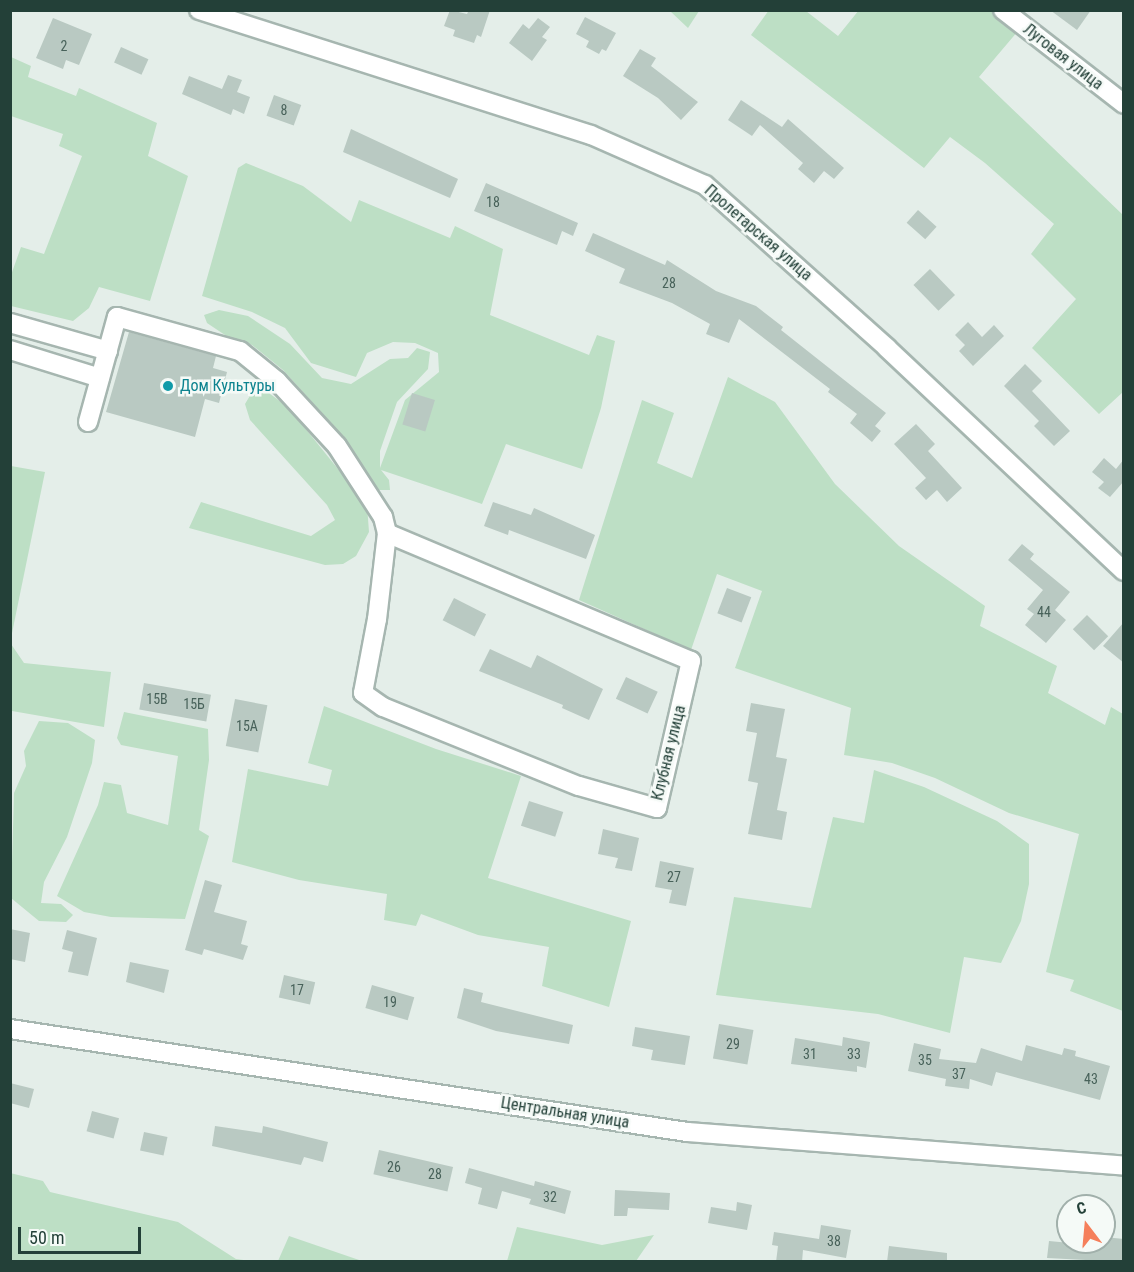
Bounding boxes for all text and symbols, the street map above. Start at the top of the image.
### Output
street label: Луговая улица [1019,20,1107,94]
house number: 2 [61,38,67,54]
house number: 8 [281,102,287,118]
street label: Пролетарская улица [700,181,816,285]
house number: 18 [486,194,500,210]
house number: 28 [662,275,676,291]
place label: Дом Культуры [180,376,275,396]
marker: Дом Культуры [161,379,175,393]
house number: 44 [1037,604,1051,620]
house number: 15В [146,691,168,707]
house number: 15Б [183,696,205,712]
street label: Клубная улица [648,703,690,803]
house number: 15А [236,718,258,734]
house number: 27 [667,869,681,885]
house number: 17 [290,982,304,998]
house number: 19 [383,994,397,1010]
house number: 29 [726,1036,740,1052]
house number: 31 [803,1046,817,1062]
house number: 33 [847,1046,861,1062]
house number: 35 [918,1052,932,1068]
house number: 37 [952,1066,966,1082]
house number: 43 [1084,1071,1098,1087]
street label: Центральная улица [499,1093,631,1133]
house number: 26 [387,1159,401,1175]
house number: 28 [428,1166,442,1182]
house number: 32 [543,1189,557,1205]
north arrow [1056,1194,1116,1254]
text: С [1074,1198,1088,1219]
scale bar [21,1215,144,1253]
text: 50 m [29,1227,64,1248]
house number: 38 [827,1233,841,1249]

